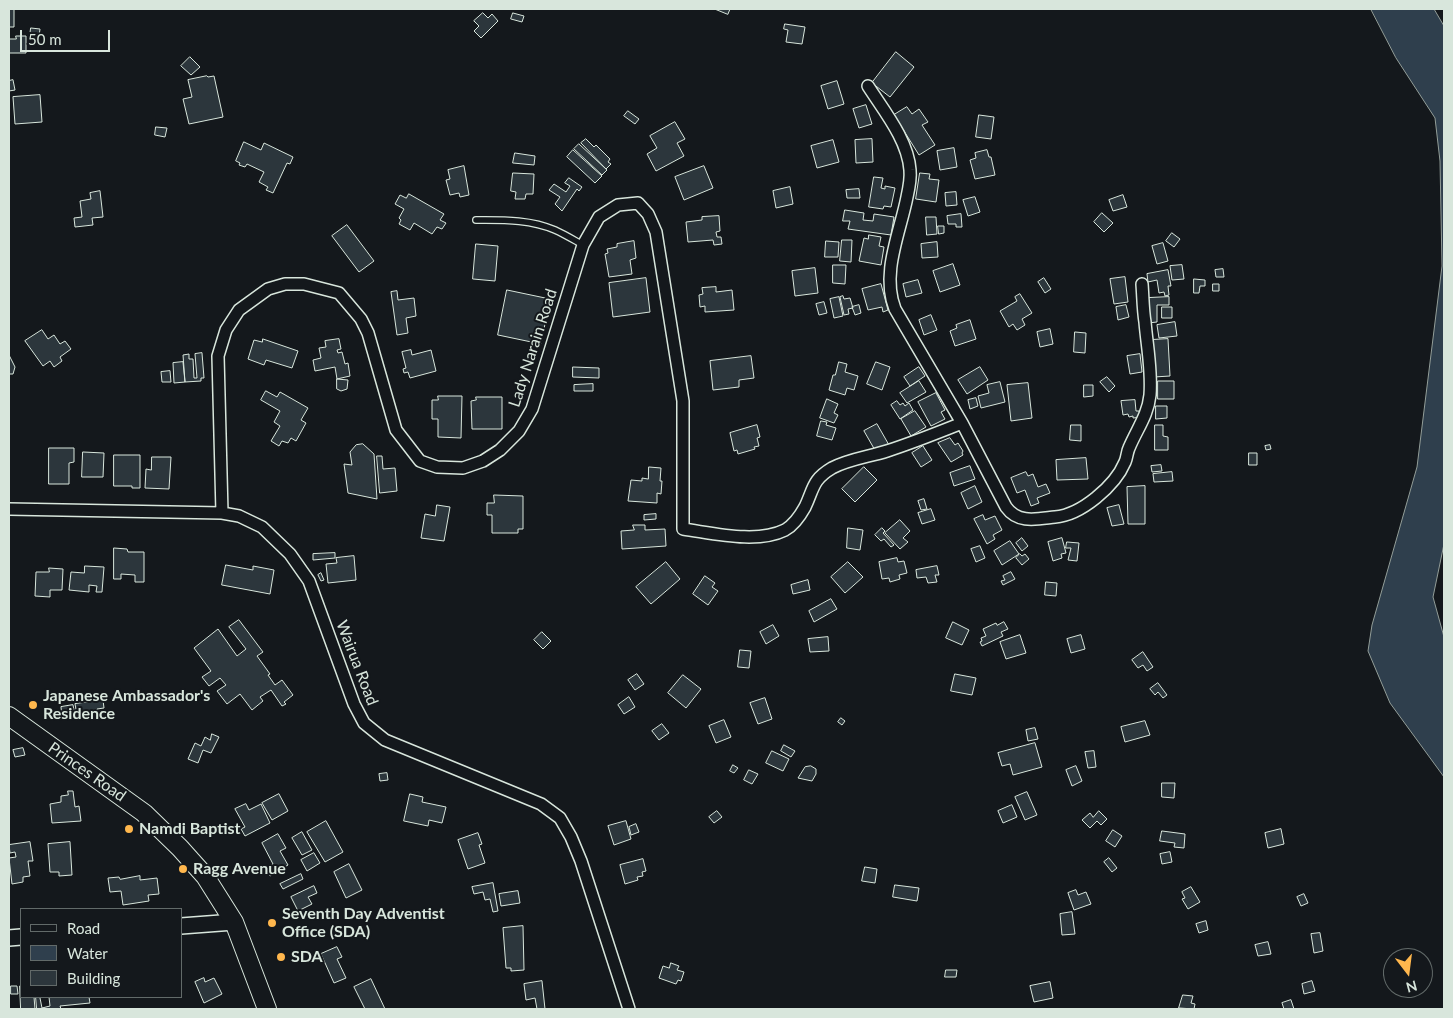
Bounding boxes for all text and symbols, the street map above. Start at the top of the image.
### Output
scale bar [22,20,112,52]
text: 50 m [28,30,62,48]
street label: Lady Narain Road [505,286,561,410]
street label: Wairua Road [332,618,382,708]
place label: Japanese Ambassador's Residence [43,686,210,724]
marker: Japanese Ambassador's Residence [27,699,39,711]
street label: Princes Road [44,738,130,806]
place label: Namdi Baptist [139,819,240,839]
marker: Namdi Baptist [123,823,135,835]
place label: Ragg Avenue [193,859,286,879]
marker: Ragg Avenue [177,863,189,875]
place label: Seventh Day Adventist Office (SDA) [282,904,445,942]
legend [20,908,182,998]
marker: Seventh Day Adventist Office (SDA) [266,917,278,929]
text: Road [67,919,100,937]
text: Water [67,944,108,962]
place label: SDA [291,947,323,967]
north arrow [1383,948,1433,998]
marker: SDA [275,951,287,963]
text: Building [67,969,120,987]
text: N [1404,977,1419,997]

